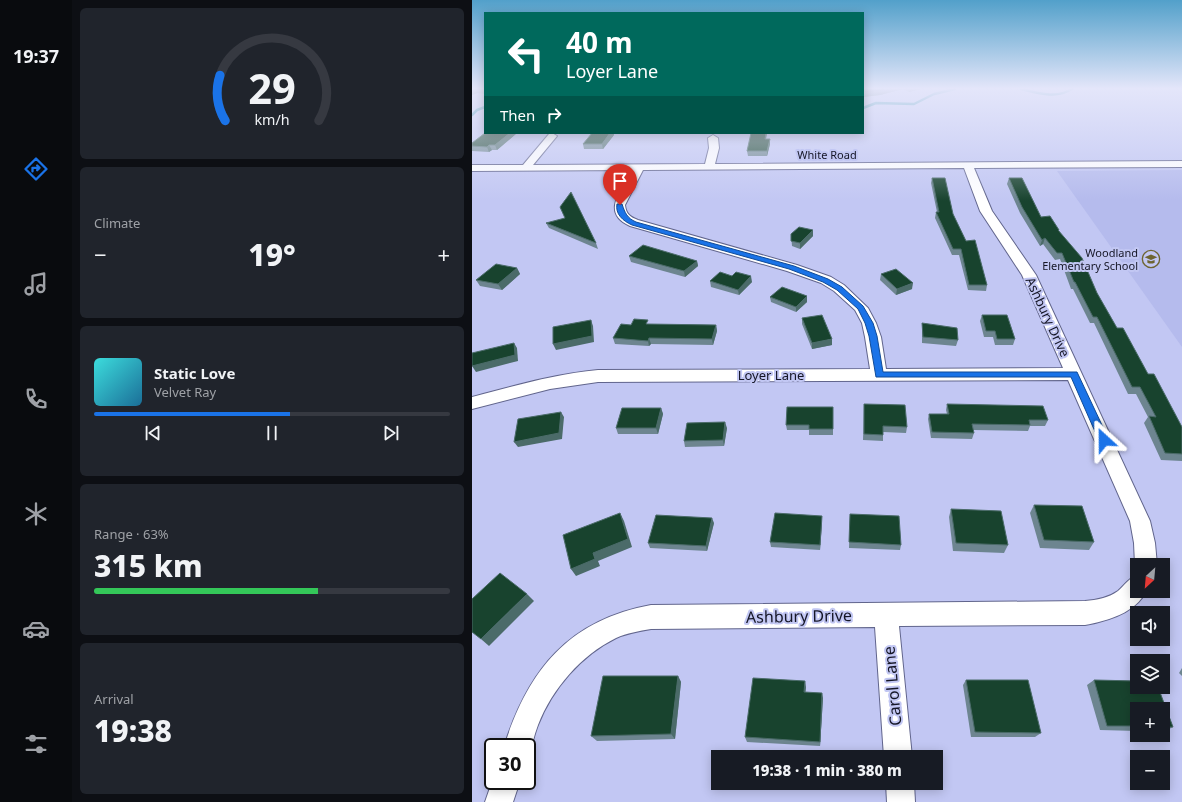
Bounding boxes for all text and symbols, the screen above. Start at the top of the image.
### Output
text: 40 m [566,23,633,61]
icon: left [500,28,552,80]
text: 19:37 [13,44,59,68]
text: Loyer Lane [566,59,658,83]
text: 29 [248,60,296,116]
icon: right [543,104,565,126]
text: Then [500,105,535,125]
text: km/h [254,110,290,129]
street label: White Road [797,147,857,162]
icon: directions [22,155,50,183]
pin [603,164,637,205]
icon: arrive [609,170,631,192]
text: Climate [94,214,140,232]
text: 19° [248,234,296,275]
text: − [94,239,107,269]
text: + [437,239,450,269]
place label: Woodland Elementary School [1042,245,1138,273]
school or university icon: Woodland Elementary School [1141,249,1161,269]
icon: music [22,270,50,298]
street label: Ashbury Drive [1022,274,1074,360]
text: Static Love [154,363,235,383]
street label: Loyer Lane [738,366,804,384]
text: Velvet Ray [154,383,216,401]
icon: phone [22,385,50,413]
position arrow [1083,419,1125,461]
icon: previous [142,422,164,444]
icon: pause [261,422,283,444]
icon: next [380,422,402,444]
icon: climate [22,500,50,528]
text: Range · 63% [94,525,169,543]
text: 315 km [94,545,203,586]
north arrow [1130,558,1170,598]
map controls [1130,558,1170,790]
street label: Ashbury Drive [746,604,852,628]
button: sound [1130,606,1170,646]
icon: car [22,615,50,643]
street label: Carol Lane [878,645,906,727]
button: layers [1130,654,1170,694]
text: Arrival [94,690,134,708]
button: + [1130,702,1170,742]
text: 19:38 [94,710,172,751]
icon: filters [22,730,50,758]
speed limit sign: 30 [484,738,536,790]
button: − [1130,750,1170,790]
text: 19:38 · 1 min · 380 m [752,760,902,780]

